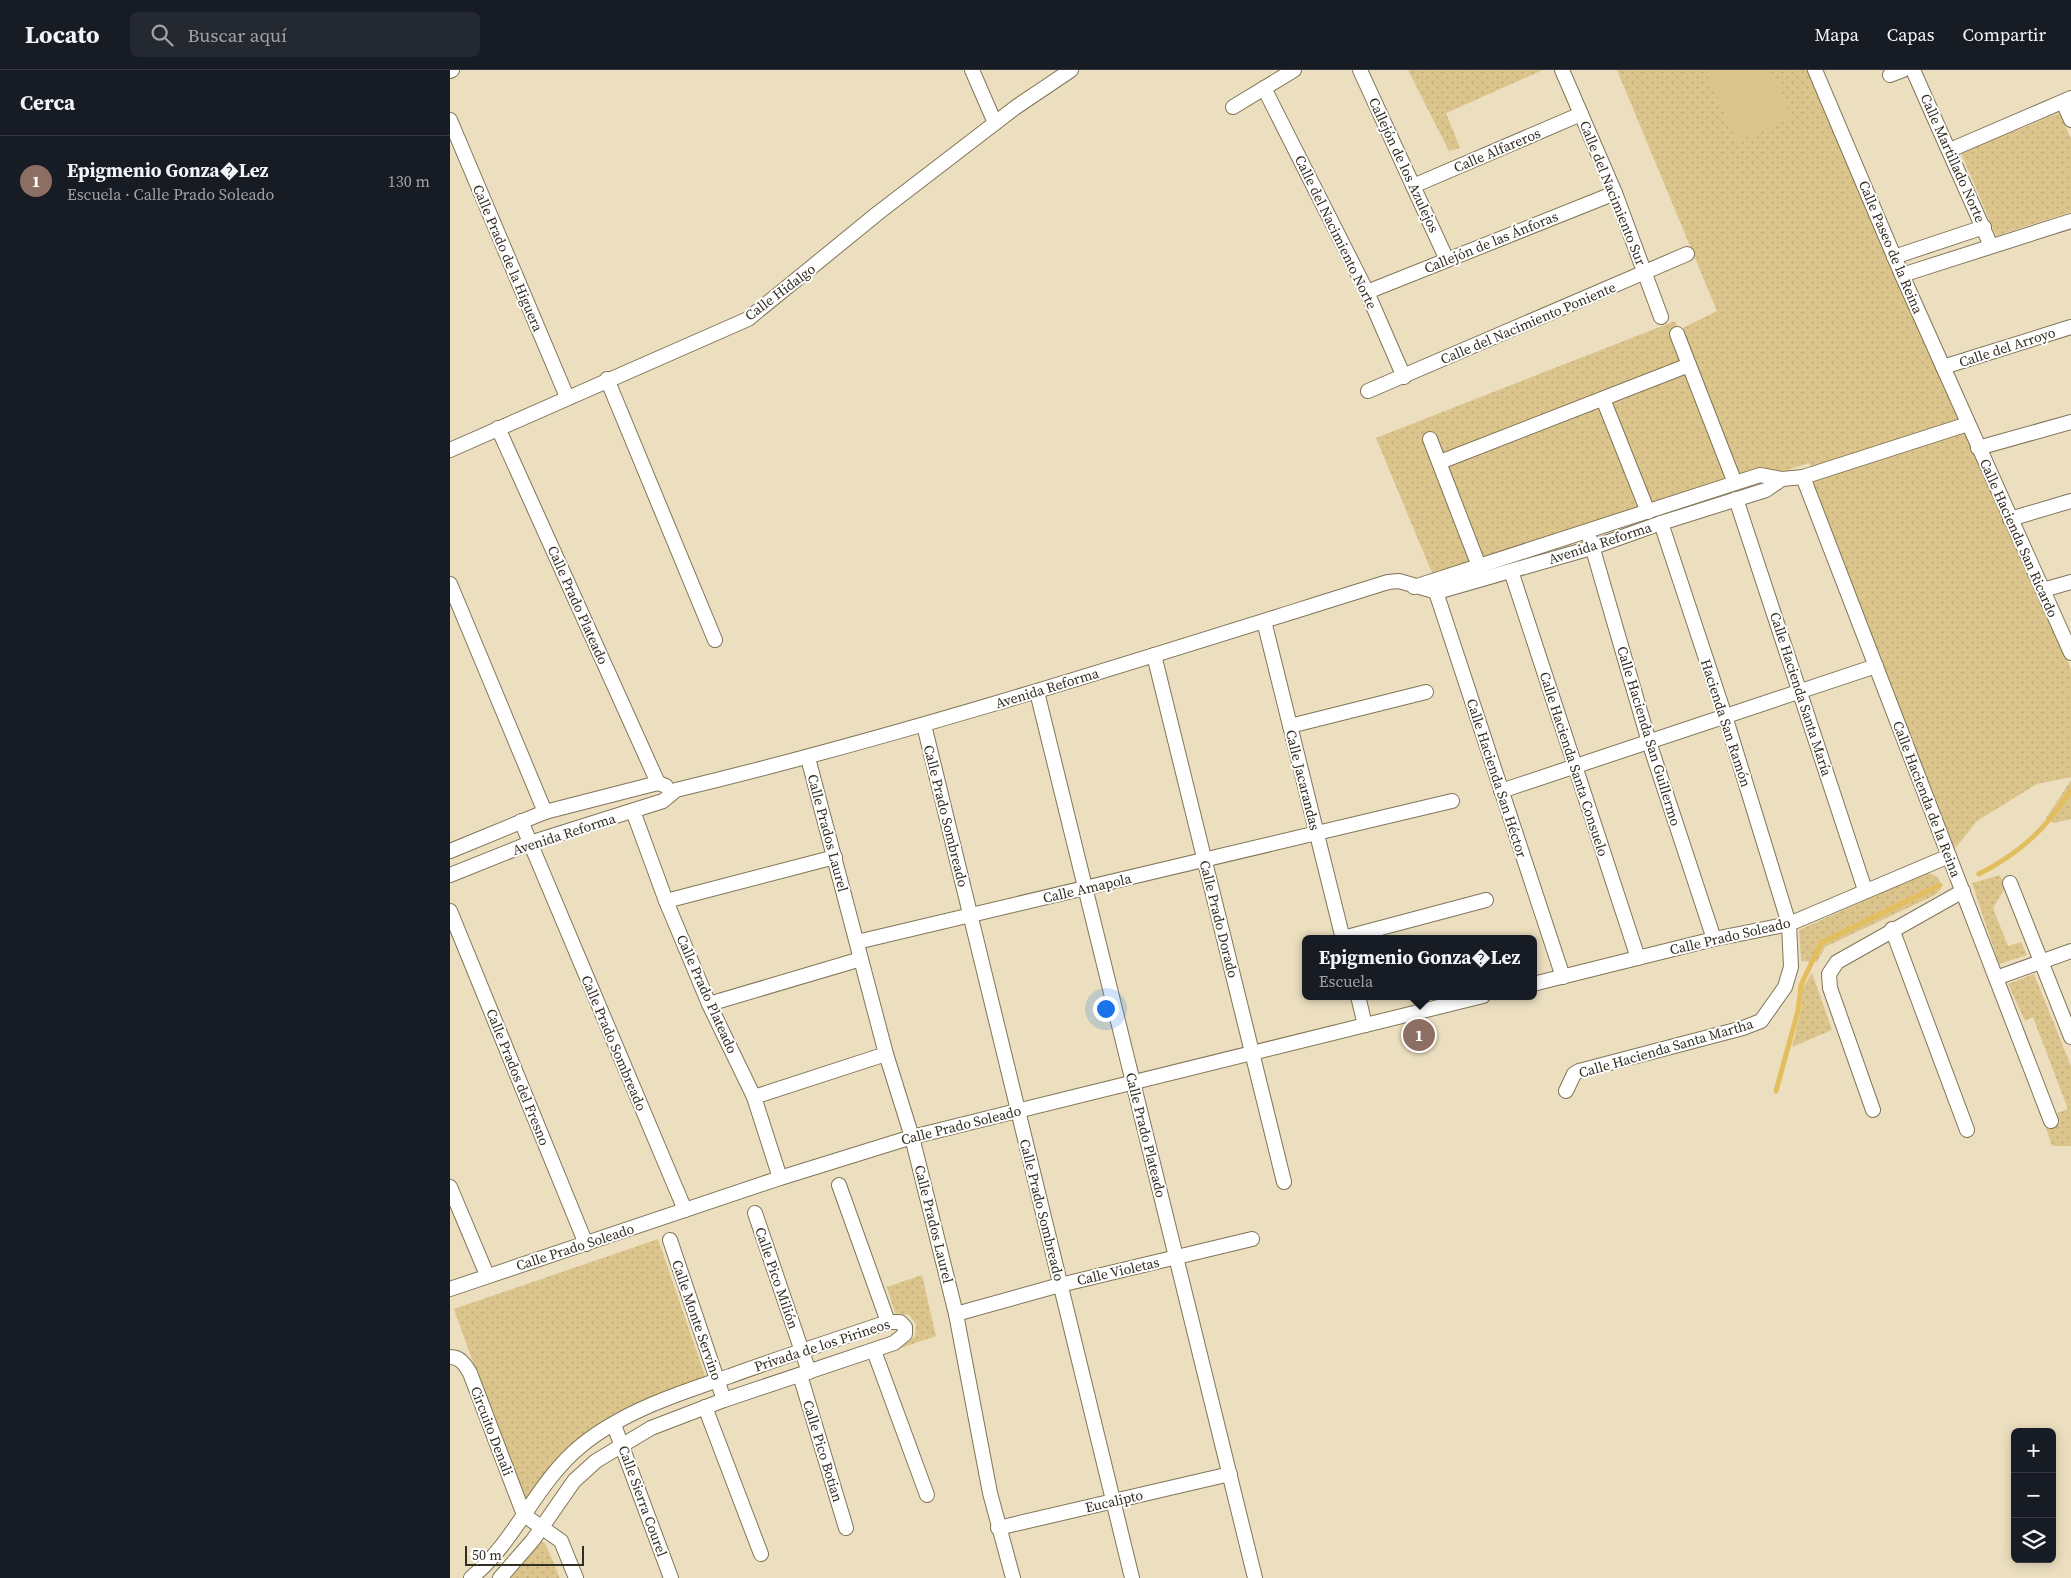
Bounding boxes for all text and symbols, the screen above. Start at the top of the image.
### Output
search box [130,12,480,57]
text: Locato [25,18,100,51]
icon: search [148,21,176,49]
text: Buscar aquí [188,22,287,48]
text: Mapa [1814,22,1859,47]
text: Capas [1887,22,1934,47]
text: Compartir [1962,22,2046,47]
text: Cerca [20,88,75,117]
street label: Calle Martillado Norte [1916,90,1990,226]
street label: Callejón de los Azulejos [1364,94,1444,236]
street label: Calle del Nacimiento Sur [1575,118,1651,268]
street label: Calle Alfareros [1450,123,1544,177]
street label: Calle del Nacimiento Norte [1290,152,1382,312]
text: Epigmenio Gonza�Lez [67,157,268,183]
text: 1 [32,170,40,192]
text: 130 m [388,170,430,192]
street label: Calle Paseo de la Reina [1854,177,1928,317]
street label: Calle Prado de la Higuera [468,181,548,335]
text: Escuela · Calle Prado Soleado [67,183,274,205]
street label: Callejón de las Ánforas [1421,206,1561,278]
street label: Calle Hidalgo [741,259,820,325]
street label: Calle del Nacimiento Poniente [1437,277,1619,369]
street label: Calle del Arroyo [1956,322,2058,372]
street label: Calle Hacienda San Ricardo [1975,455,2063,621]
street label: Avenida Reforma [1546,517,1655,569]
street label: Calle Prado Plateado [543,542,613,668]
street label: Calle Hacienda Santa María [1765,609,1837,780]
street label: Calle Hacienda San Guillermo [1612,644,1686,829]
street label: Hacienda San Ramón [1696,656,1756,790]
street label: Avenida Reforma [993,662,1102,713]
street label: Calle Hacienda Santa Consuelo [1535,669,1613,859]
street label: Calle Hacienda San Héctor [1462,696,1532,860]
street label: Calle Hacienda de la Reina [1888,718,1966,881]
street label: Calle Jacarandas [1281,728,1325,832]
street label: Calle Prado Sombreado [919,743,973,889]
street label: Calle Prados Laurel [803,772,853,894]
street label: Avenida Reforma [510,808,619,860]
street label: Calle Prado Dorado [1195,858,1243,980]
street label: Calle Amapola [1041,868,1134,908]
street label: Calle Prado Soleado [1668,912,1793,960]
street label: Calle Prado Plateado [672,931,742,1057]
popup [1302,935,1537,1000]
text: Epigmenio Gonza�Lez [1319,944,1520,970]
text: Escuela [1319,970,1373,992]
street label: Calle Prado Sombreado [576,972,652,1114]
your location [1093,996,1119,1022]
street label: Calle Prados del Fresno [481,1006,555,1149]
street label: Calle Hacienda Santa Martha [1576,1013,1756,1083]
pin: 1 [1403,1016,1435,1054]
street label: Calle Prado Plateado [1121,1070,1171,1200]
street label: Calle Prado Soleado [899,1100,1024,1150]
street label: Calle Prado Sombreado [1015,1137,1069,1283]
street label: Calle Prados Laurel [910,1163,958,1285]
street label: Calle Prado Soleado [513,1218,637,1276]
street label: Calle Pico Milión [750,1224,804,1332]
street label: Calle Violetas [1075,1252,1161,1290]
street label: Calle Monte Servino [667,1257,727,1383]
street label: Privada de los Pirineos [752,1314,892,1376]
street label: Circuito Denali [466,1383,518,1479]
street label: Calle Pico Botian [798,1398,848,1505]
map controls [2011,1428,2056,1563]
button: + [2011,1428,2056,1473]
street label: Calle Sierra Courel [614,1443,672,1559]
button: − [2011,1473,2056,1518]
street label: Eucalipto [1083,1485,1145,1517]
button: layers [2011,1518,2056,1563]
scale bar [465,1543,584,1566]
text: 50 m [472,1545,502,1565]

